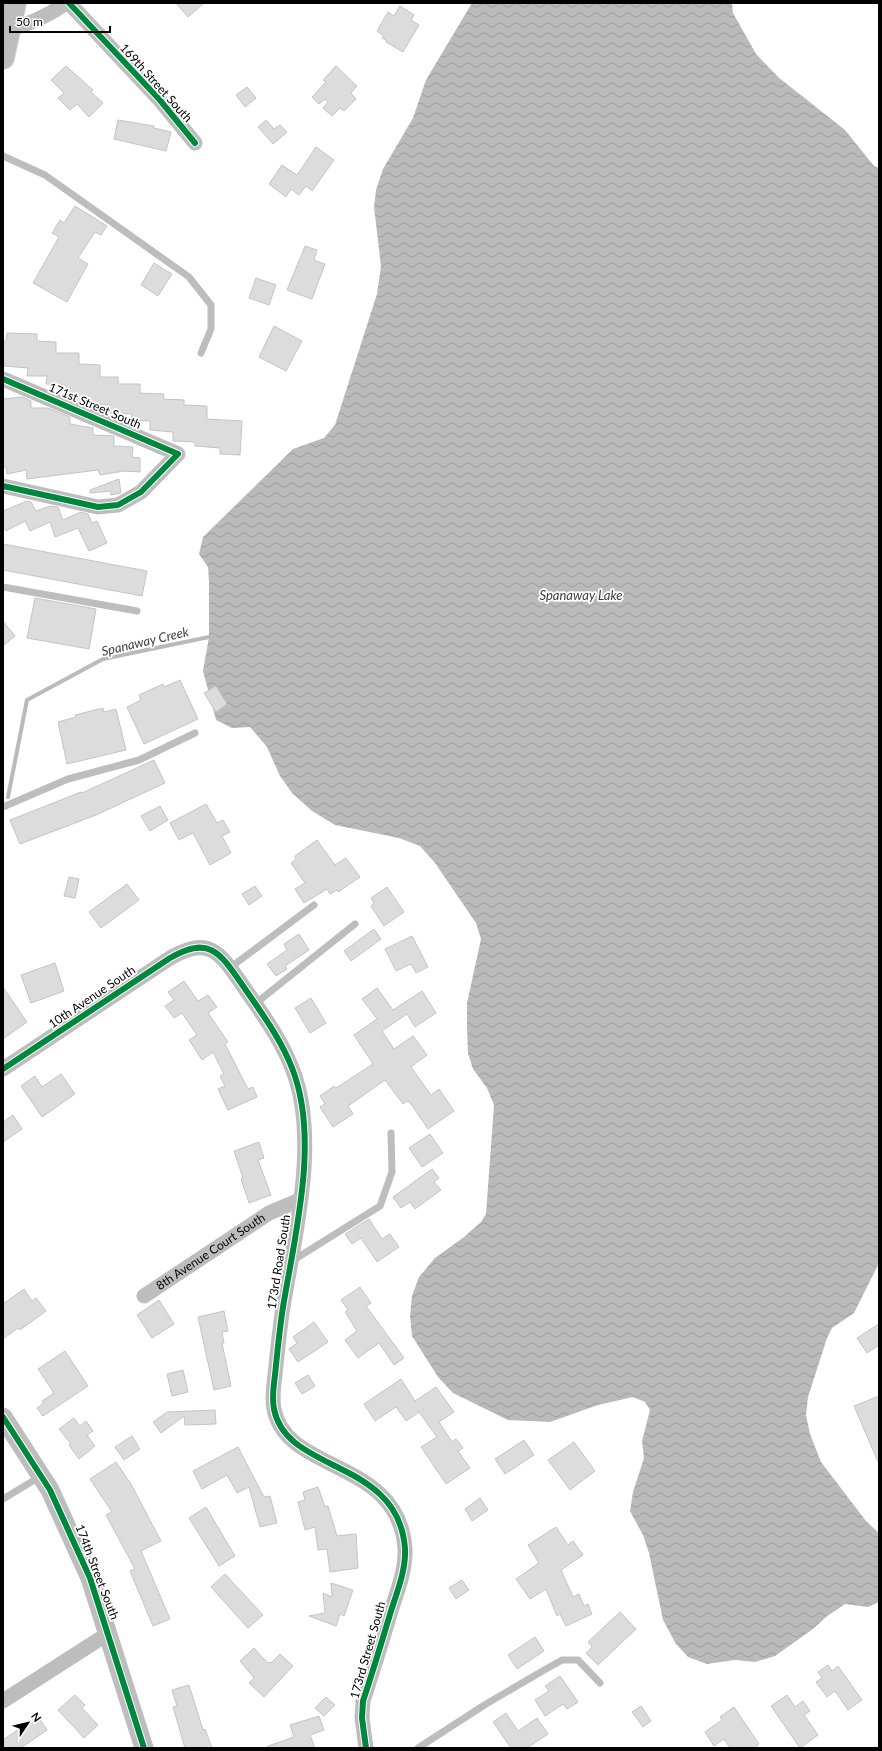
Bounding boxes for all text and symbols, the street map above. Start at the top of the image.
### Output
scale bar [10,8,110,34]
text: 50 m [16,14,43,29]
street label: 169th Street South [117,40,196,125]
street label: 171st Street South [47,379,144,432]
water label: Spanaway Lake [539,587,623,603]
water label: Spanaway Creek [100,623,191,659]
street label: 10th Avenue South [46,962,138,1031]
street label: 8th Avenue Court South [153,1210,268,1293]
street label: 173rd Road South [264,1214,293,1310]
street label: 174th Street South [72,1522,122,1621]
street label: 173rd Street South [346,1600,389,1700]
north arrow [8,1703,48,1743]
text: N [29,1710,44,1724]

